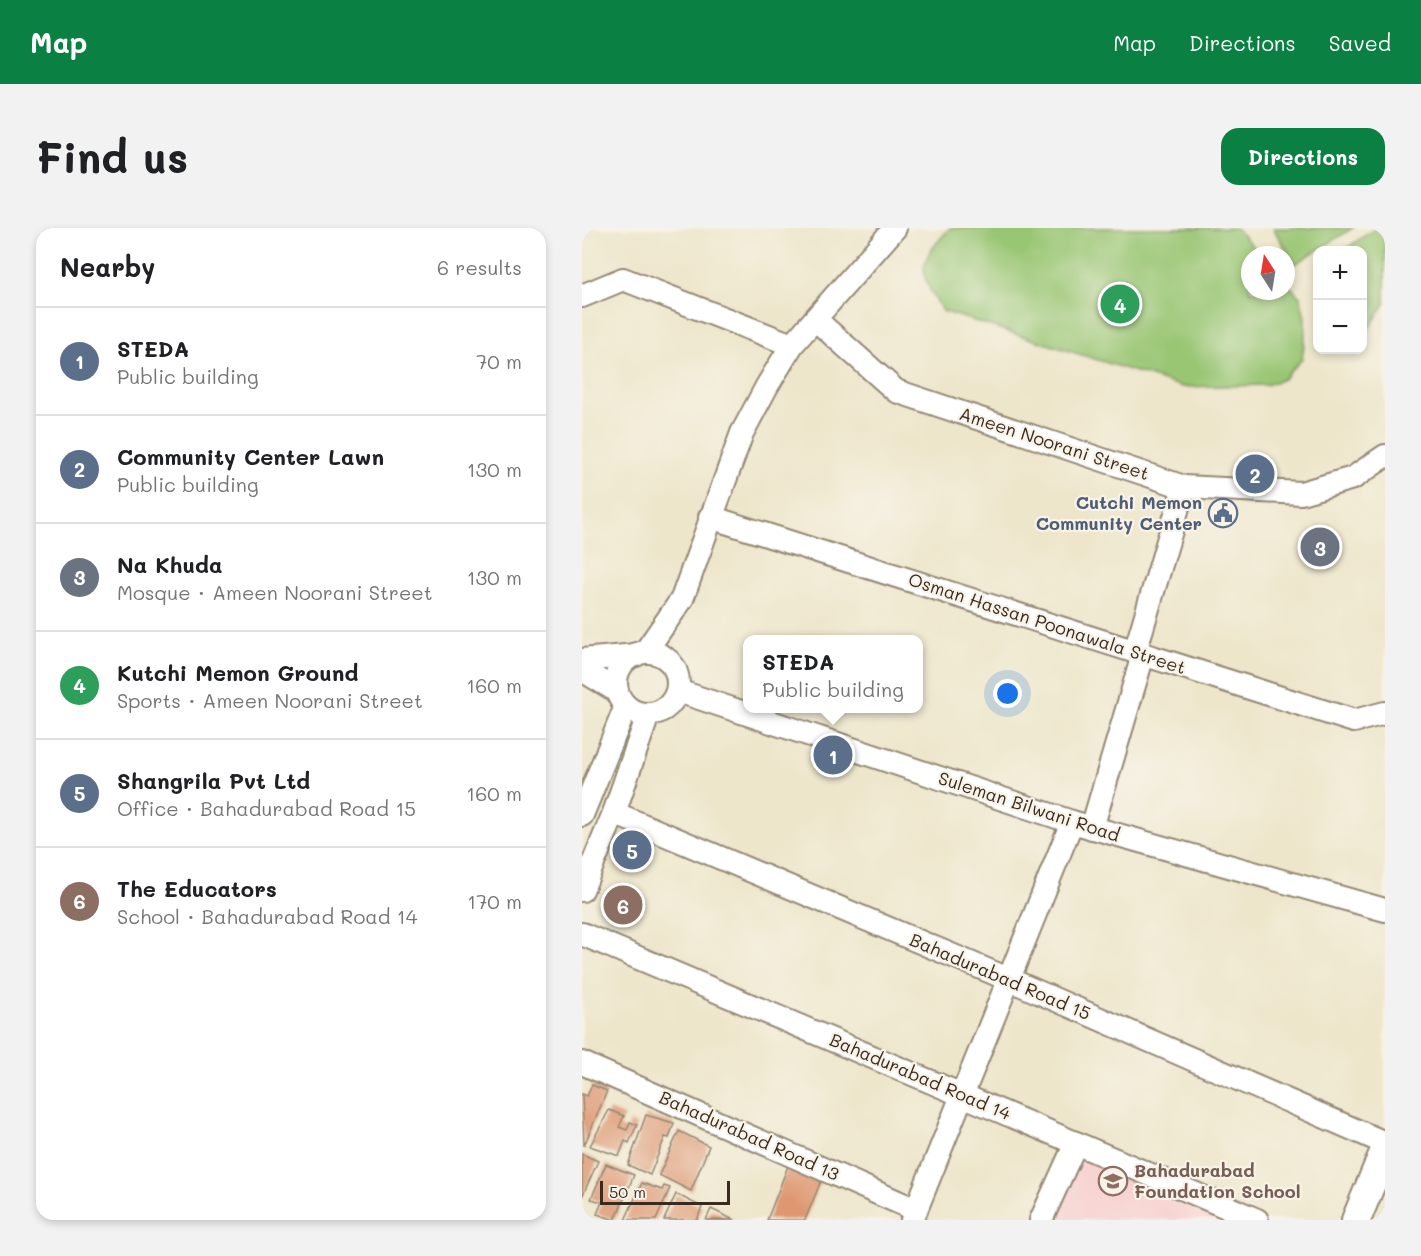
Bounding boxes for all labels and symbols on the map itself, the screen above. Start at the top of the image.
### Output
north arrow [1241,246,1295,300]
pin: 4 [1100,282,1140,326]
street label: Ameen Noorani Street [956,401,1152,485]
pin: 2 [1236,452,1274,496]
place label: Cutchi Memon Community Center [1036,490,1202,535]
public building icon: Cutchi Memon Community Center [1207,497,1239,529]
pin: 3 [1300,524,1340,570]
street label: Osman Hassan Poonawala Street [906,567,1189,679]
your location [993,679,1022,708]
pin: 1 [814,732,852,778]
street label: Suleman Bilwani Road [936,765,1123,847]
pin: 5 [613,828,652,872]
pin: 6 [604,882,642,928]
street label: Bahadurabad Road 15 [906,927,1094,1025]
street label: Bahadurabad Road 14 [826,1027,1015,1125]
street label: Bahadurabad Road 13 [656,1085,843,1186]
place label: Bahadurabad Foundation School [1134,1158,1301,1203]
school or university icon: Bahadurabad Foundation School [1097,1165,1129,1197]
scale bar [600,1178,730,1206]

